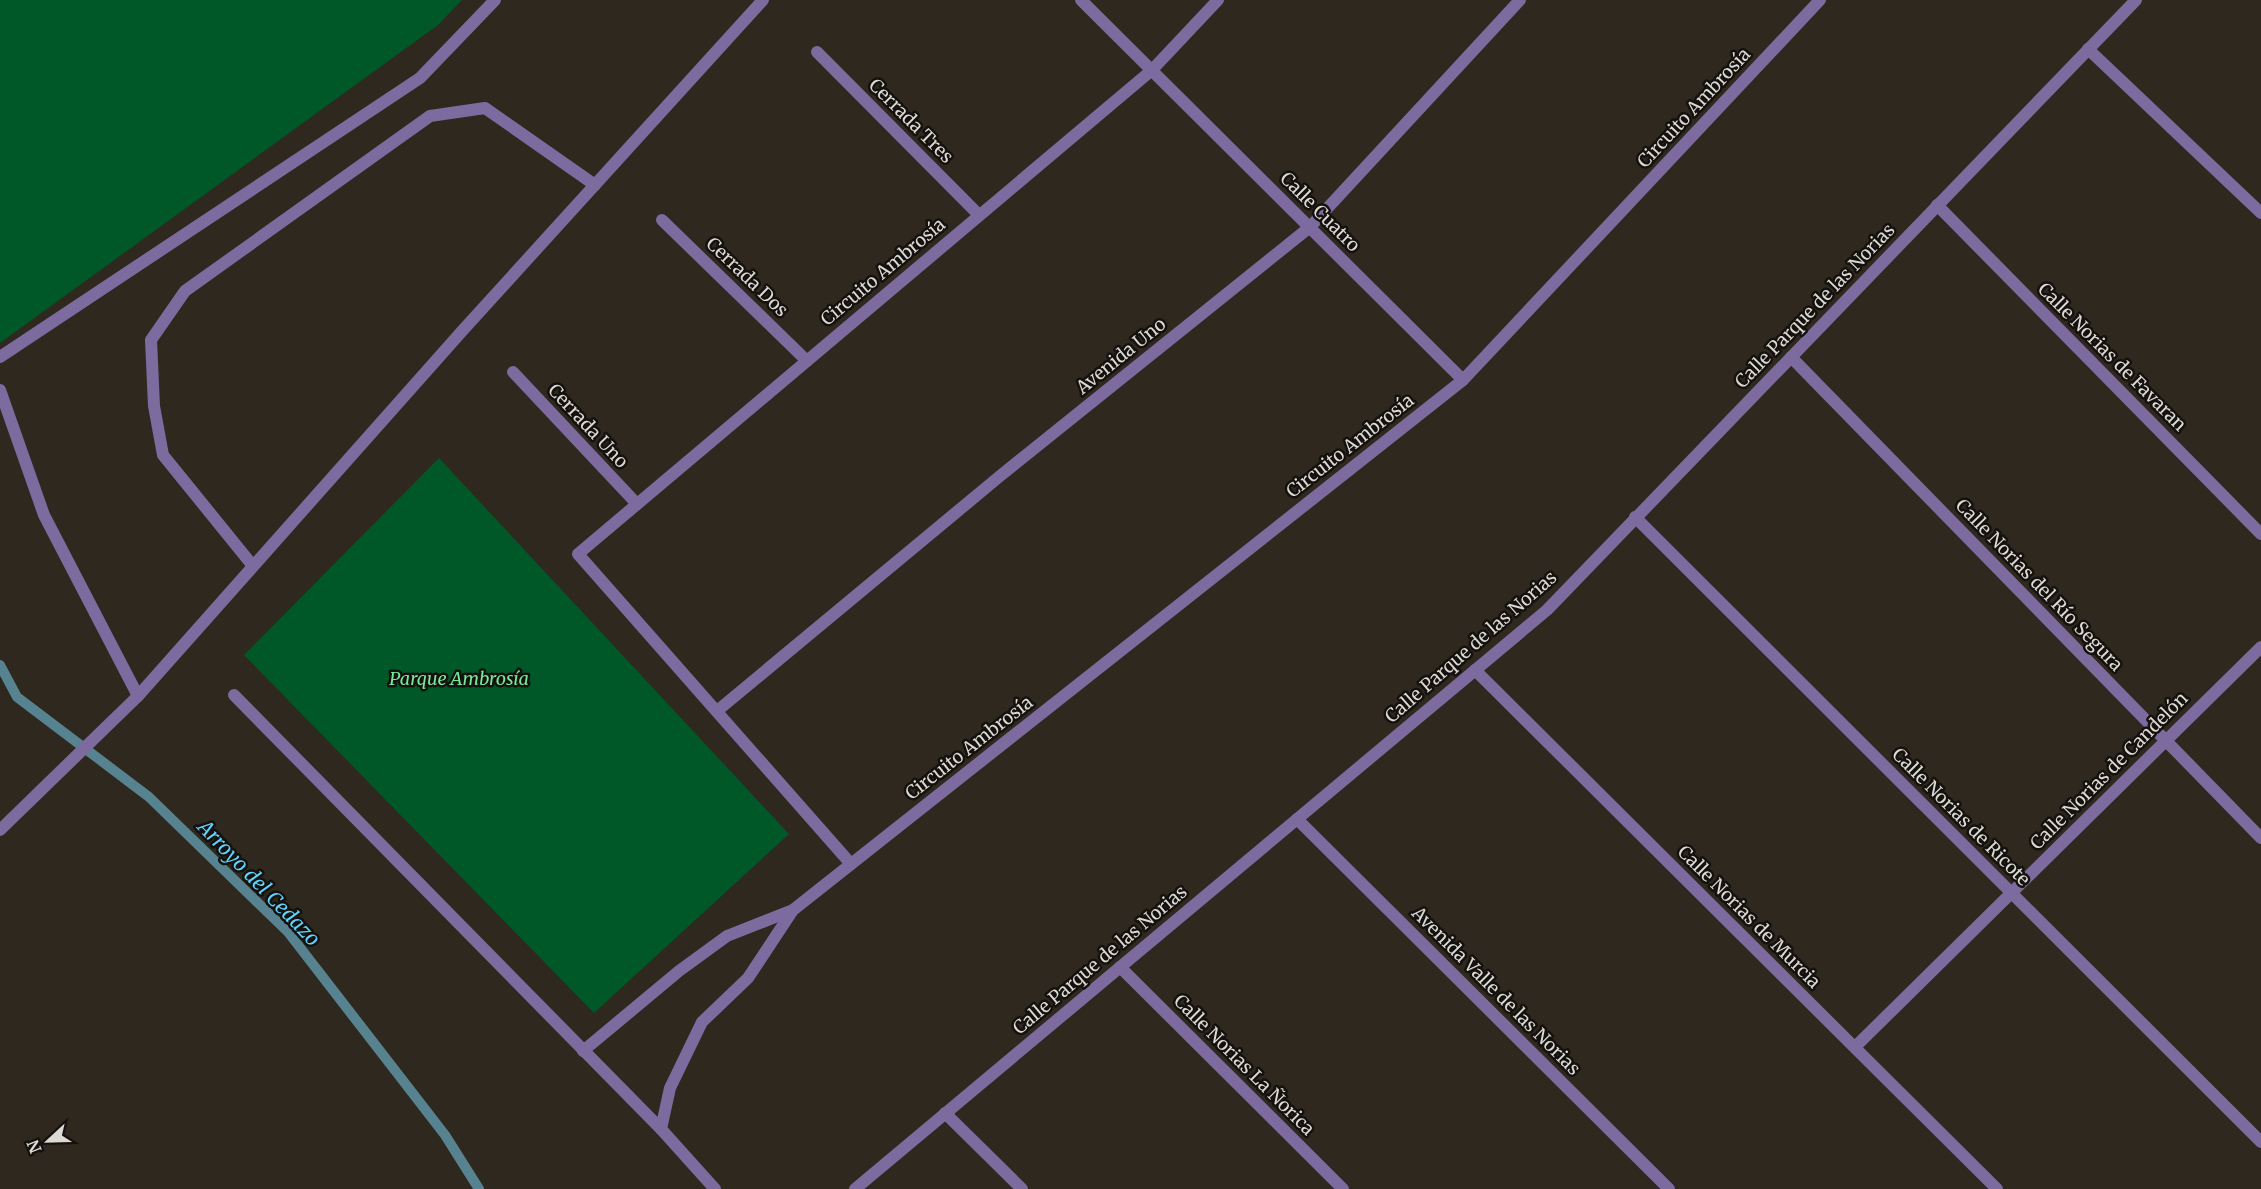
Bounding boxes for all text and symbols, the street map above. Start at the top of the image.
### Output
street label: Circuito Ambrosía [1632,43,1755,172]
street label: Cerrada Tres [864,74,959,168]
street label: Calle Cuatro [1275,167,1365,257]
street label: Circuito Ambrosía [816,213,950,330]
street label: Calle Parque de las Norias [1730,218,1900,393]
street label: Cerrada Dos [702,232,793,321]
street label: Calle Norias de Favaran [2033,277,2192,436]
street label: Avenida Uno [1070,312,1170,399]
street label: Cerrada Uno [543,379,633,473]
street label: Circuito Ambrosía [1281,388,1418,503]
street label: Calle Norias del Río Segura [1951,494,2128,676]
street label: Calle Parque de las Norias [1380,566,1561,728]
park label: Parque Ambrosía [389,667,529,690]
street label: Calle Norias de Candelón [2025,687,2192,854]
street label: Circuito Ambrosía [900,690,1037,805]
street label: Calle Norias de Ricote [1887,743,2035,891]
water label: Arroyo del Cedazo [191,813,326,951]
street label: Calle Norias de Murcia [1673,840,1826,993]
street label: Calle Parque de las Norias [1008,880,1192,1039]
street label: Avenida Valle de las Norias [1407,901,1586,1080]
street label: Calle Norias La Ñorica [1169,989,1320,1140]
north arrow [18,1111,78,1171]
text: N [22,1137,46,1156]

